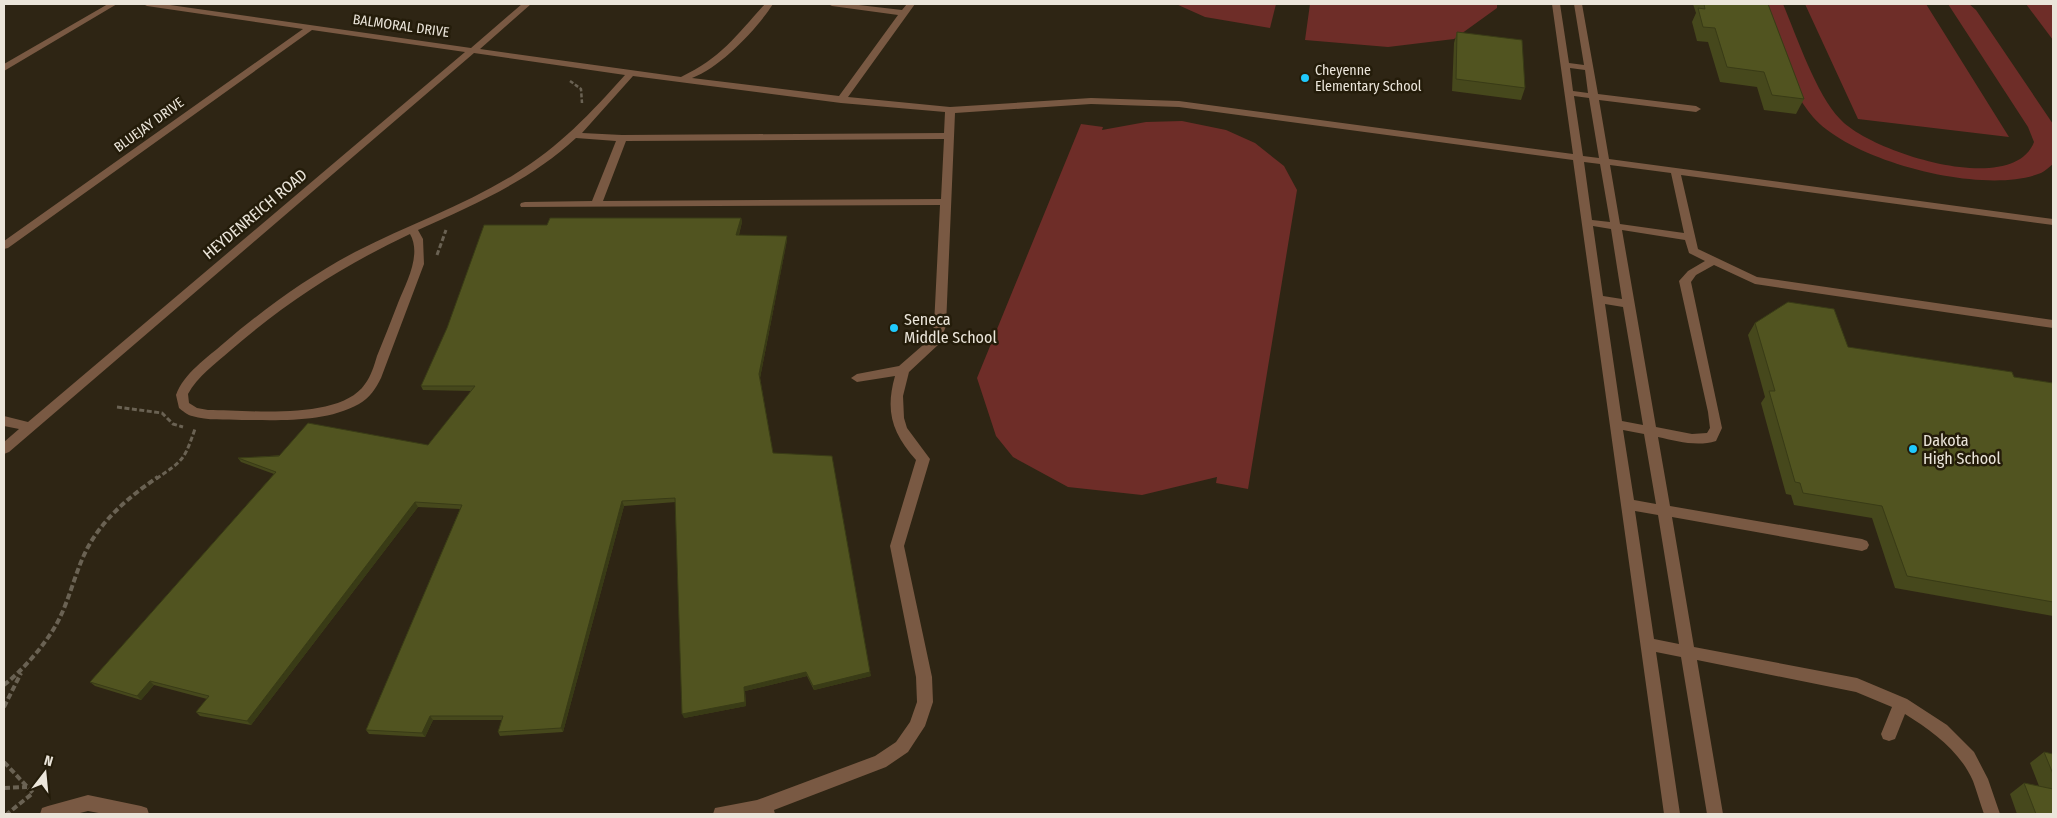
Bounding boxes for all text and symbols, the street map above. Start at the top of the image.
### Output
street label: BALMORAL DRIVE [352,11,451,41]
place label: Cheyenne Elementary School [1315,62,1422,95]
marker: Cheyenne Elementary School [1299,72,1311,84]
street label: BLUEJAY DRIVE [111,94,188,156]
street label: HEYDENREICH ROAD [199,165,311,263]
place label: Seneca Middle School [904,310,997,347]
marker: Seneca Middle School [888,322,900,334]
place label: Dakota High School [1923,431,2001,468]
marker: Dakota High School [1907,443,1919,455]
north arrow [20,748,70,798]
text: N [42,752,55,770]

